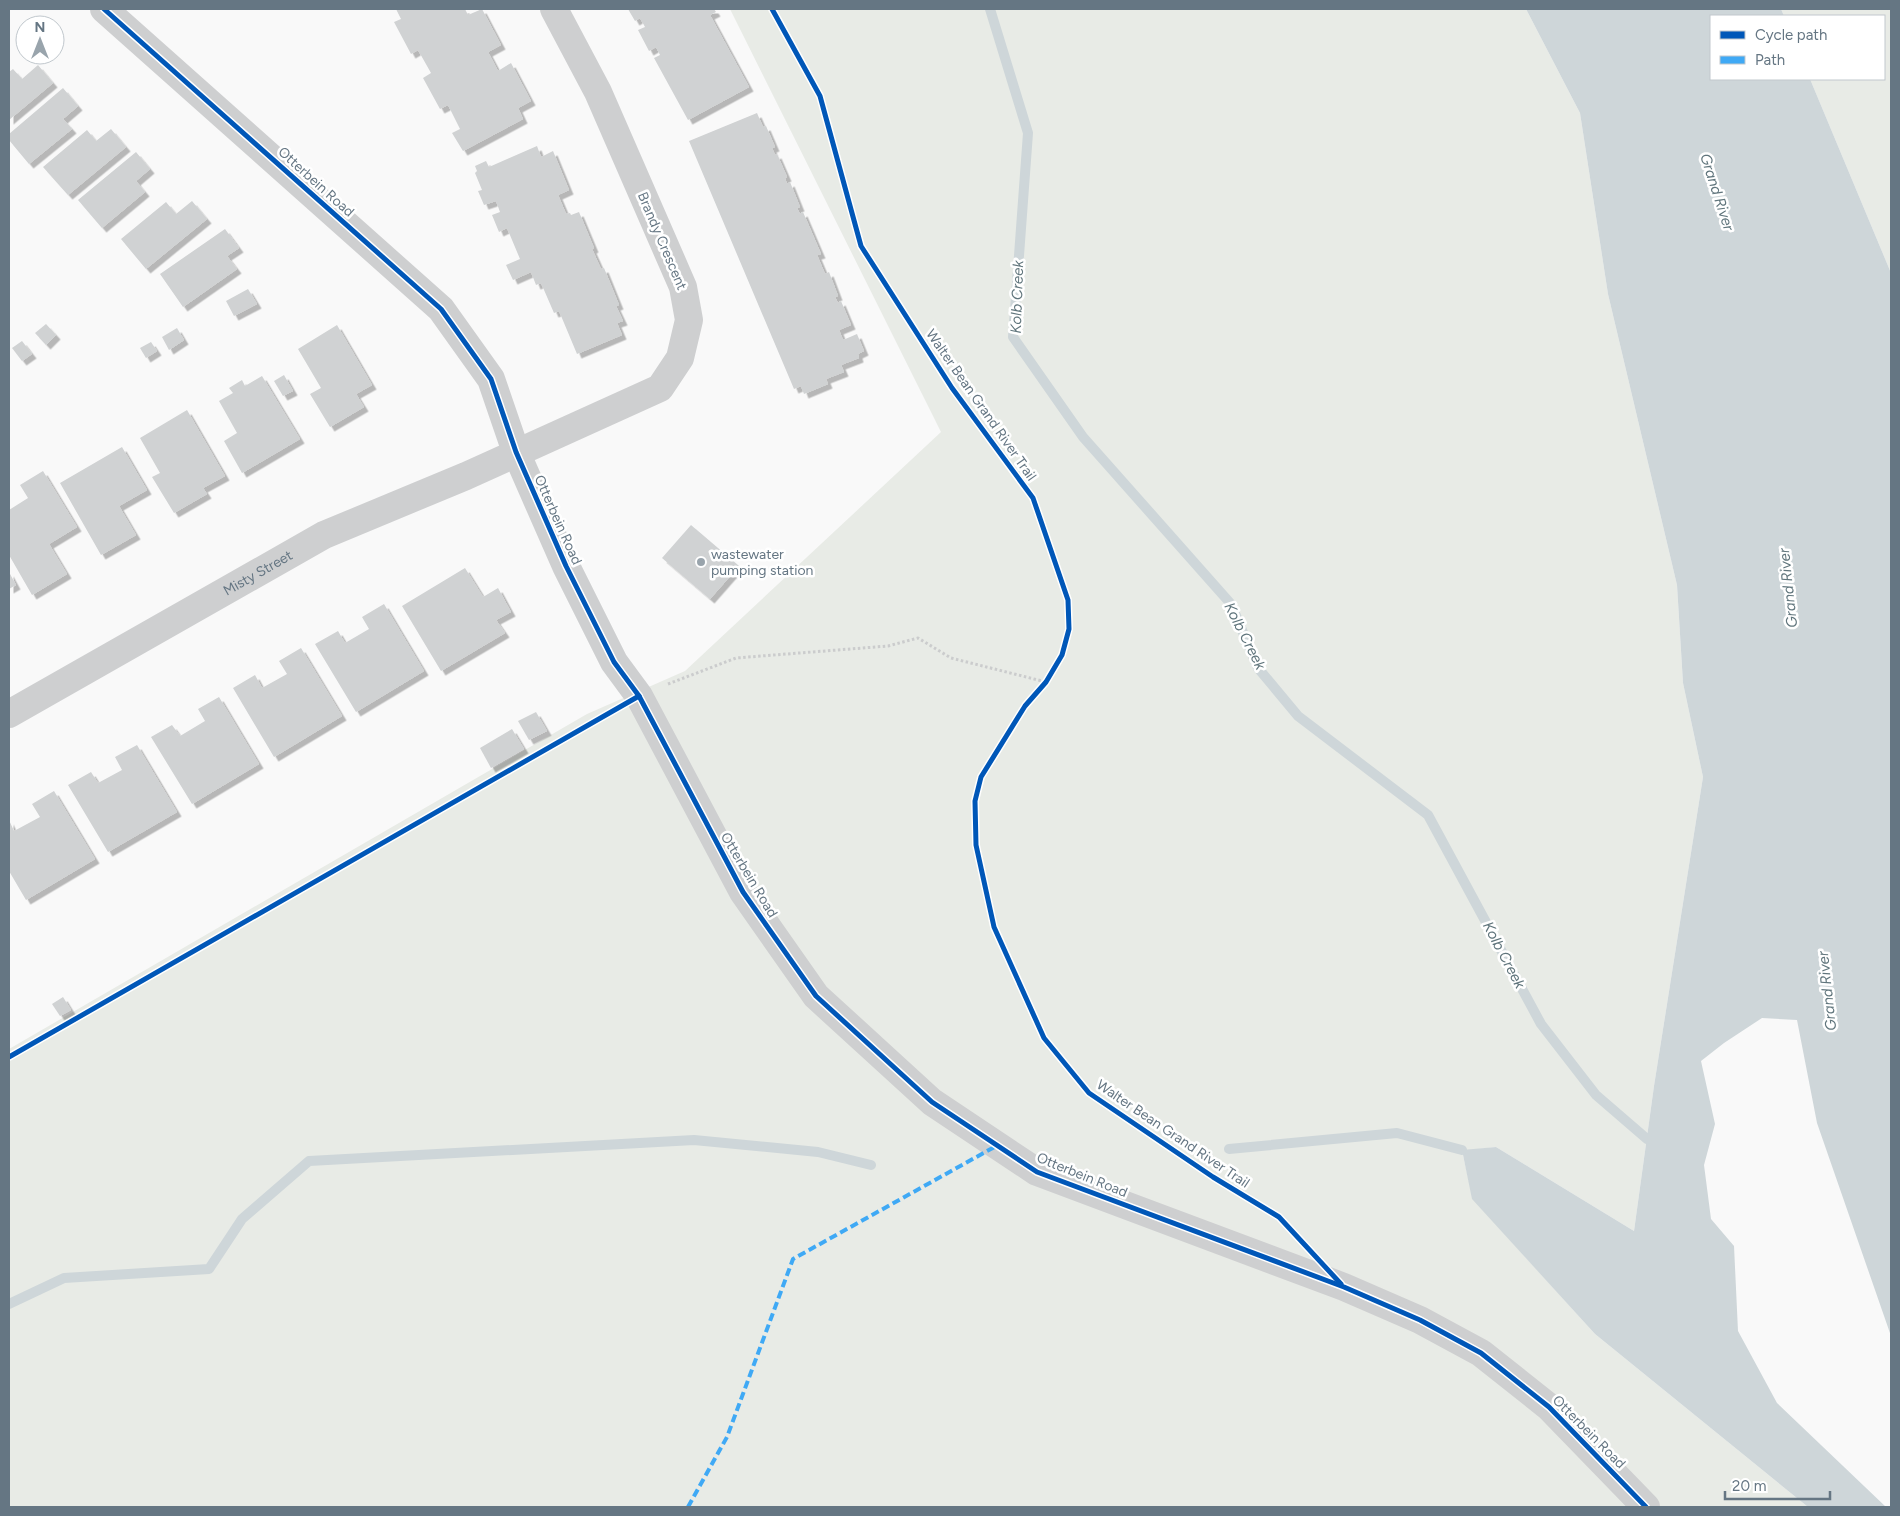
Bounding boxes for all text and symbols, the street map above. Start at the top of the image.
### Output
north arrow [15,15,65,65]
legend [1710,15,1885,80]
text: N [35,19,45,36]
text: Cycle path [1755,26,1827,44]
text: Path [1755,51,1785,69]
street label: Otterbein Road [274,143,358,221]
water label: Grand River [1696,151,1738,234]
street label: Brandy Crescent [634,190,690,292]
water label: Kolb Creek [1007,259,1027,334]
street label: Walter Bean Grand River Trail [922,326,1040,484]
street label: Otterbein Road [531,473,585,567]
street label: Misty Street [220,546,295,599]
place label: wastewater pumping station [711,546,814,579]
water label: Grand River [1775,546,1801,629]
marker: wastewater pumping station [695,556,707,568]
water label: Kolb Creek [1220,599,1270,673]
street label: Otterbein Road [717,829,781,921]
water label: Kolb Creek [1479,918,1529,992]
water label: Grand River [1814,949,1840,1032]
street label: Walter Bean Grand River Trail [1093,1076,1253,1192]
street label: Otterbein Road [1034,1149,1130,1201]
street label: Otterbein Road [1549,1392,1629,1472]
scale bar [1725,1468,1830,1500]
text: 20 m [1732,1477,1766,1495]

